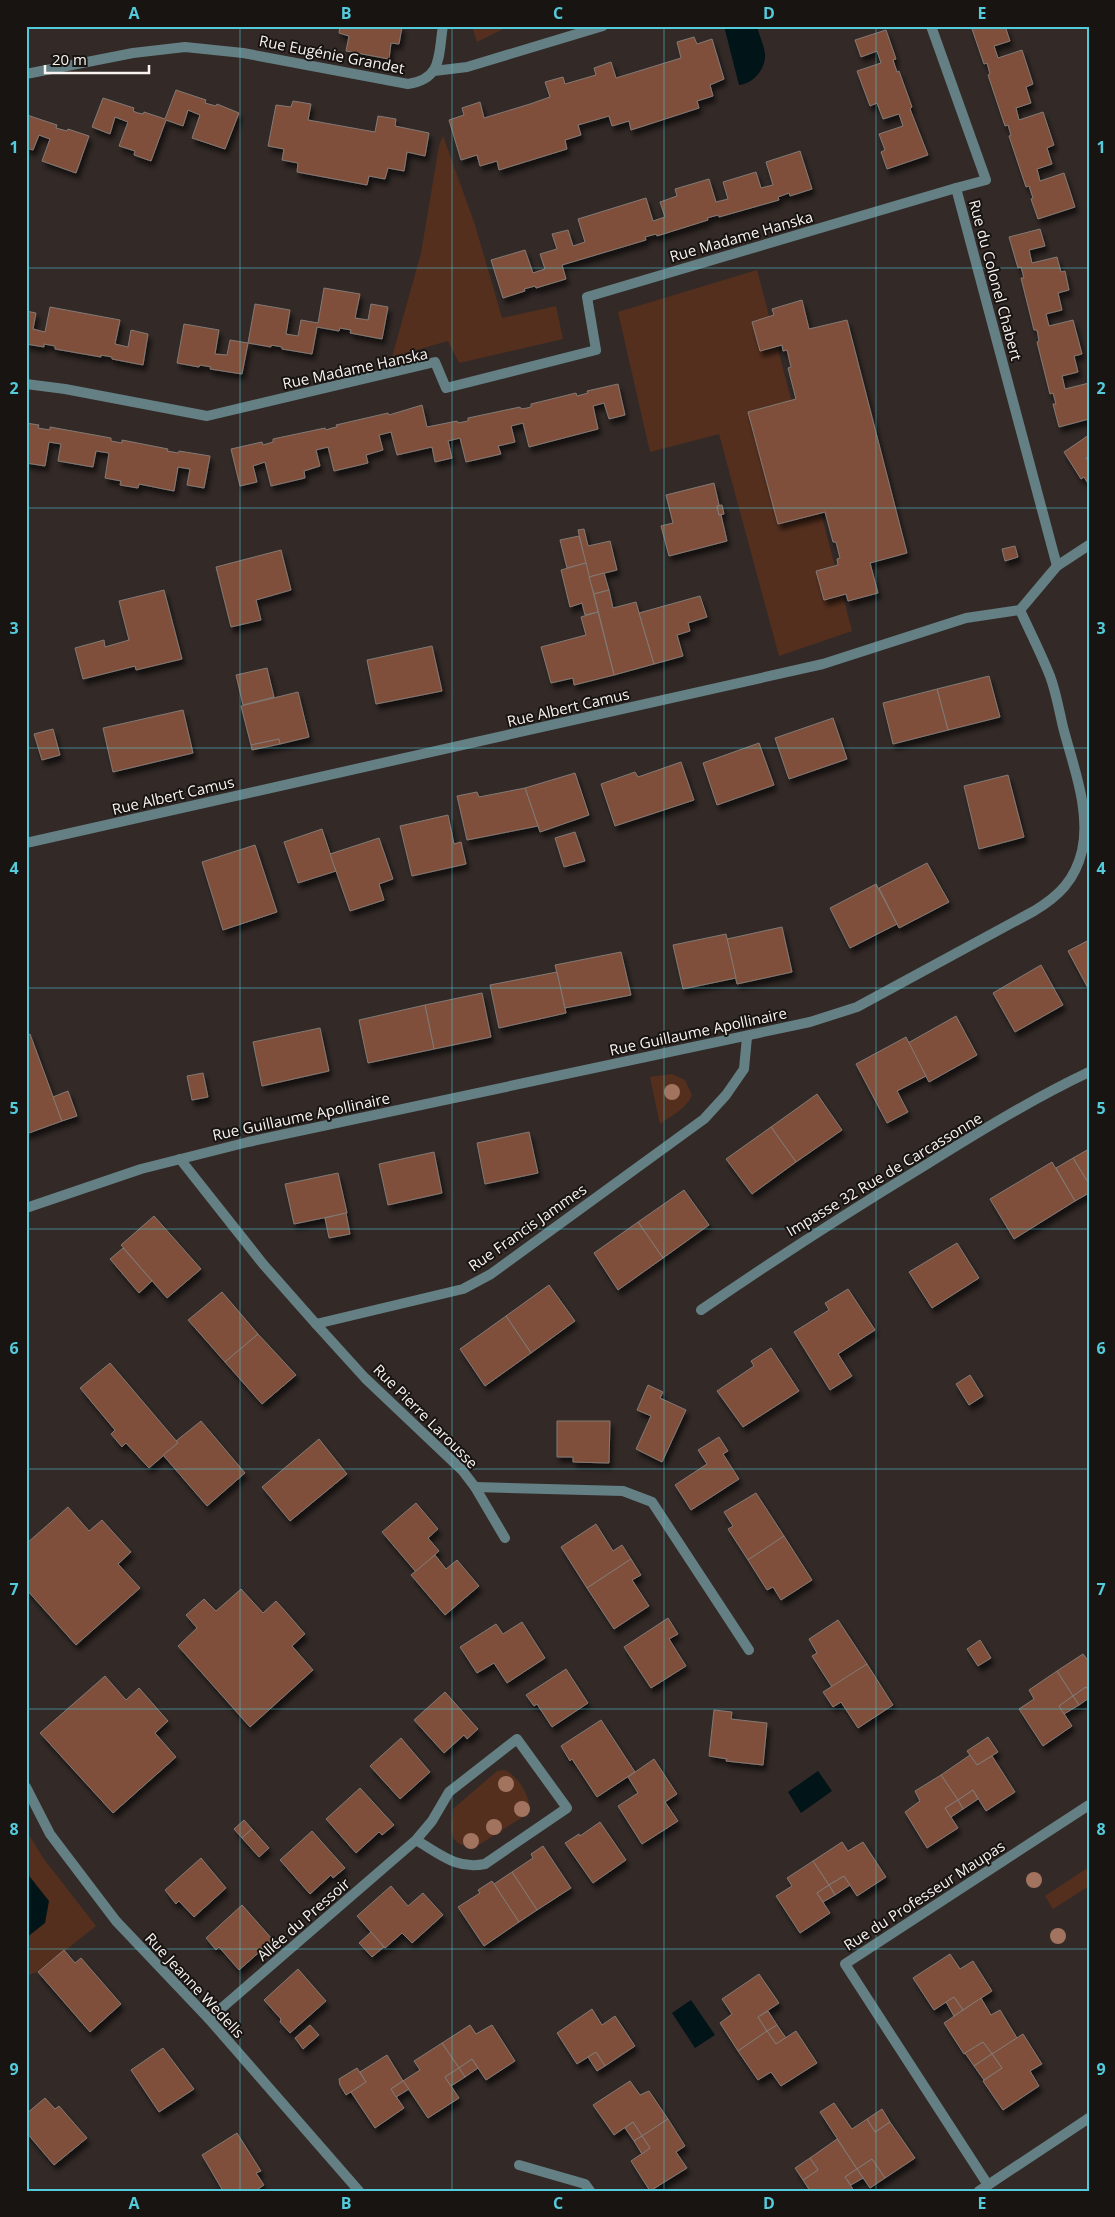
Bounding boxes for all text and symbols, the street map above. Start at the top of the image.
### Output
text: A [128,2,140,24]
text: B [341,2,351,24]
text: C [553,2,563,24]
text: D [763,2,775,24]
text: E [978,2,987,24]
street label: Rue Eugénie Grandet [258,30,406,78]
scale bar [45,42,149,74]
text: 20 m [52,49,87,69]
text: 1 [9,136,19,158]
text: 1 [1096,136,1106,158]
street label: Rue du Colonel Chabert [965,197,1027,363]
street label: Rue Madame Hanska [667,206,815,266]
street label: Rue Madame Hanska [280,343,430,393]
text: 2 [9,377,19,399]
text: 2 [1096,377,1106,399]
text: 3 [9,617,19,639]
text: 3 [1096,617,1106,639]
street label: Rue Albert Camus [505,683,631,731]
street label: Rue Albert Camus [110,771,236,819]
text: 4 [9,857,19,879]
text: 4 [1096,857,1106,879]
street label: Rue Guillaume Apollinaire [607,1002,789,1060]
street label: Rue Guillaume Apollinaire [210,1087,392,1145]
text: 5 [9,1097,19,1119]
text: 5 [1096,1097,1106,1119]
street label: Impasse 32 Rue de Carcassonne [782,1107,986,1241]
street label: Rue Francis Jammes [464,1179,590,1275]
text: 6 [9,1337,19,1359]
text: 6 [1096,1337,1106,1359]
street label: Rue Pierre Larousse [369,1359,483,1473]
text: 7 [9,1578,19,1600]
text: 7 [1096,1578,1106,1600]
text: 8 [9,1818,19,1840]
text: 8 [1096,1818,1106,1840]
street label: Rue du Professeur Maupas [840,1835,1008,1955]
street label: Allée du Pressoir [252,1873,354,1965]
street label: Rue Jeanne Wedells [141,1928,249,2042]
text: 9 [9,2058,19,2080]
text: 9 [1096,2058,1106,2080]
text: A [128,2192,140,2214]
text: B [341,2192,351,2214]
text: C [553,2192,563,2214]
text: D [763,2192,775,2214]
text: E [978,2192,987,2214]

